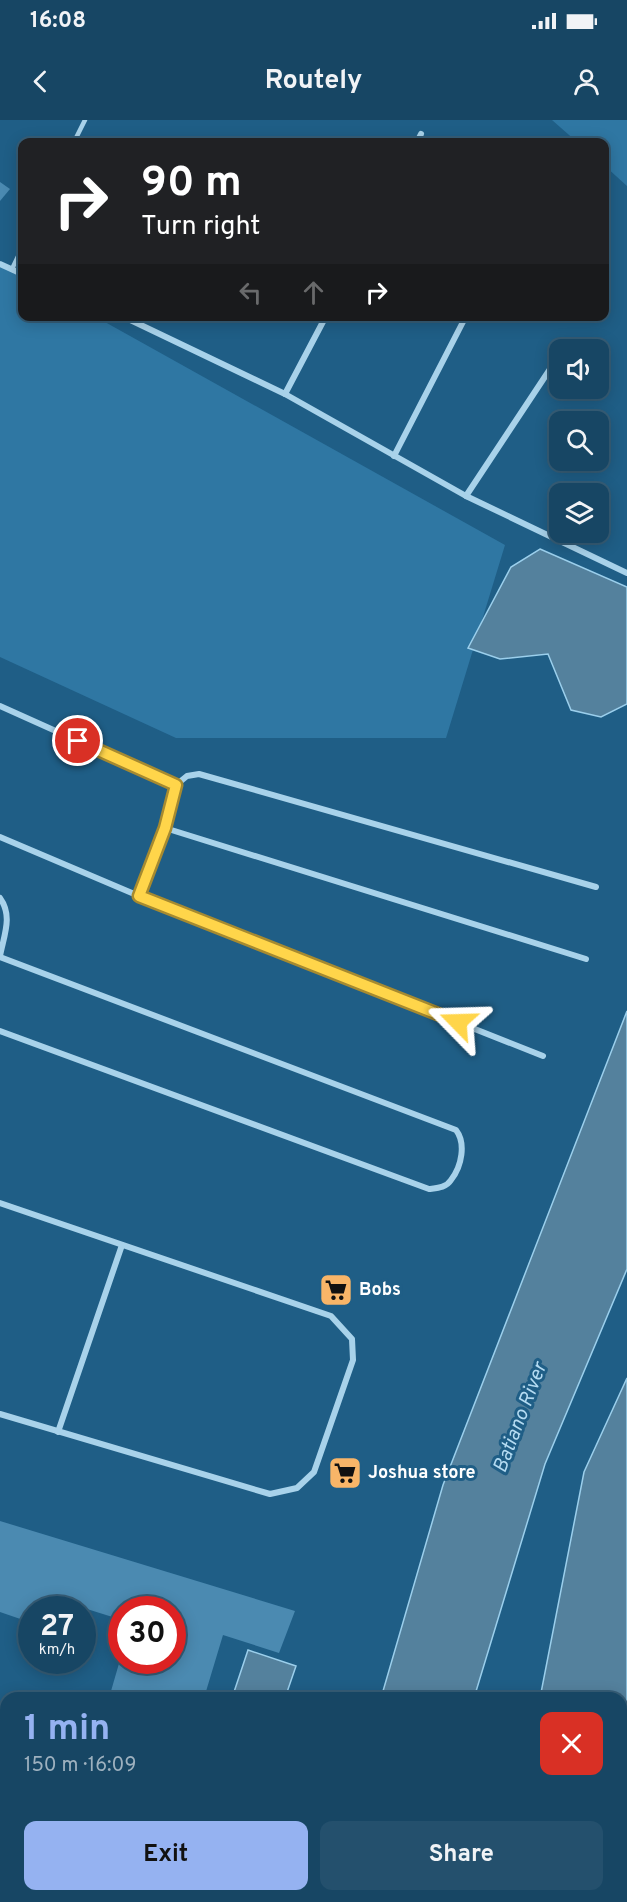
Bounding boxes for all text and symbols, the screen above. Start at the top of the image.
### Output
text: 16:08 [30,8,86,35]
text: Routely [265,64,362,98]
icon: back [24,65,57,98]
icon: person [570,65,603,98]
text: 90 m [141,158,242,211]
icon: right [42,162,120,240]
text: Turn right [141,210,260,244]
icon: left [234,276,267,309]
icon: ahead [297,276,330,309]
icon: right [360,276,393,309]
map controls [549,339,609,543]
button: sound [549,339,609,399]
button: search [549,411,609,471]
button: layers [549,483,609,543]
pin [52,715,103,766]
icon: arrive [61,724,94,757]
position arrow [426,990,490,1054]
supermarket icon: Bobs [318,1272,354,1308]
place label: Bobs [359,1279,401,1302]
water label: Batiano River [488,1358,554,1477]
supermarket icon: Joshua store [327,1455,363,1491]
place label: Joshua store [368,1462,475,1485]
speed limit sign: 30 [108,1596,186,1674]
text: 27 [40,1609,74,1646]
text: km/h [39,1641,75,1660]
text: 1 min [24,1707,110,1753]
button: close [540,1712,603,1775]
text: 150 m · 16:09 [24,1753,136,1779]
button: Exit [24,1821,308,1890]
button: Share [320,1821,603,1890]

